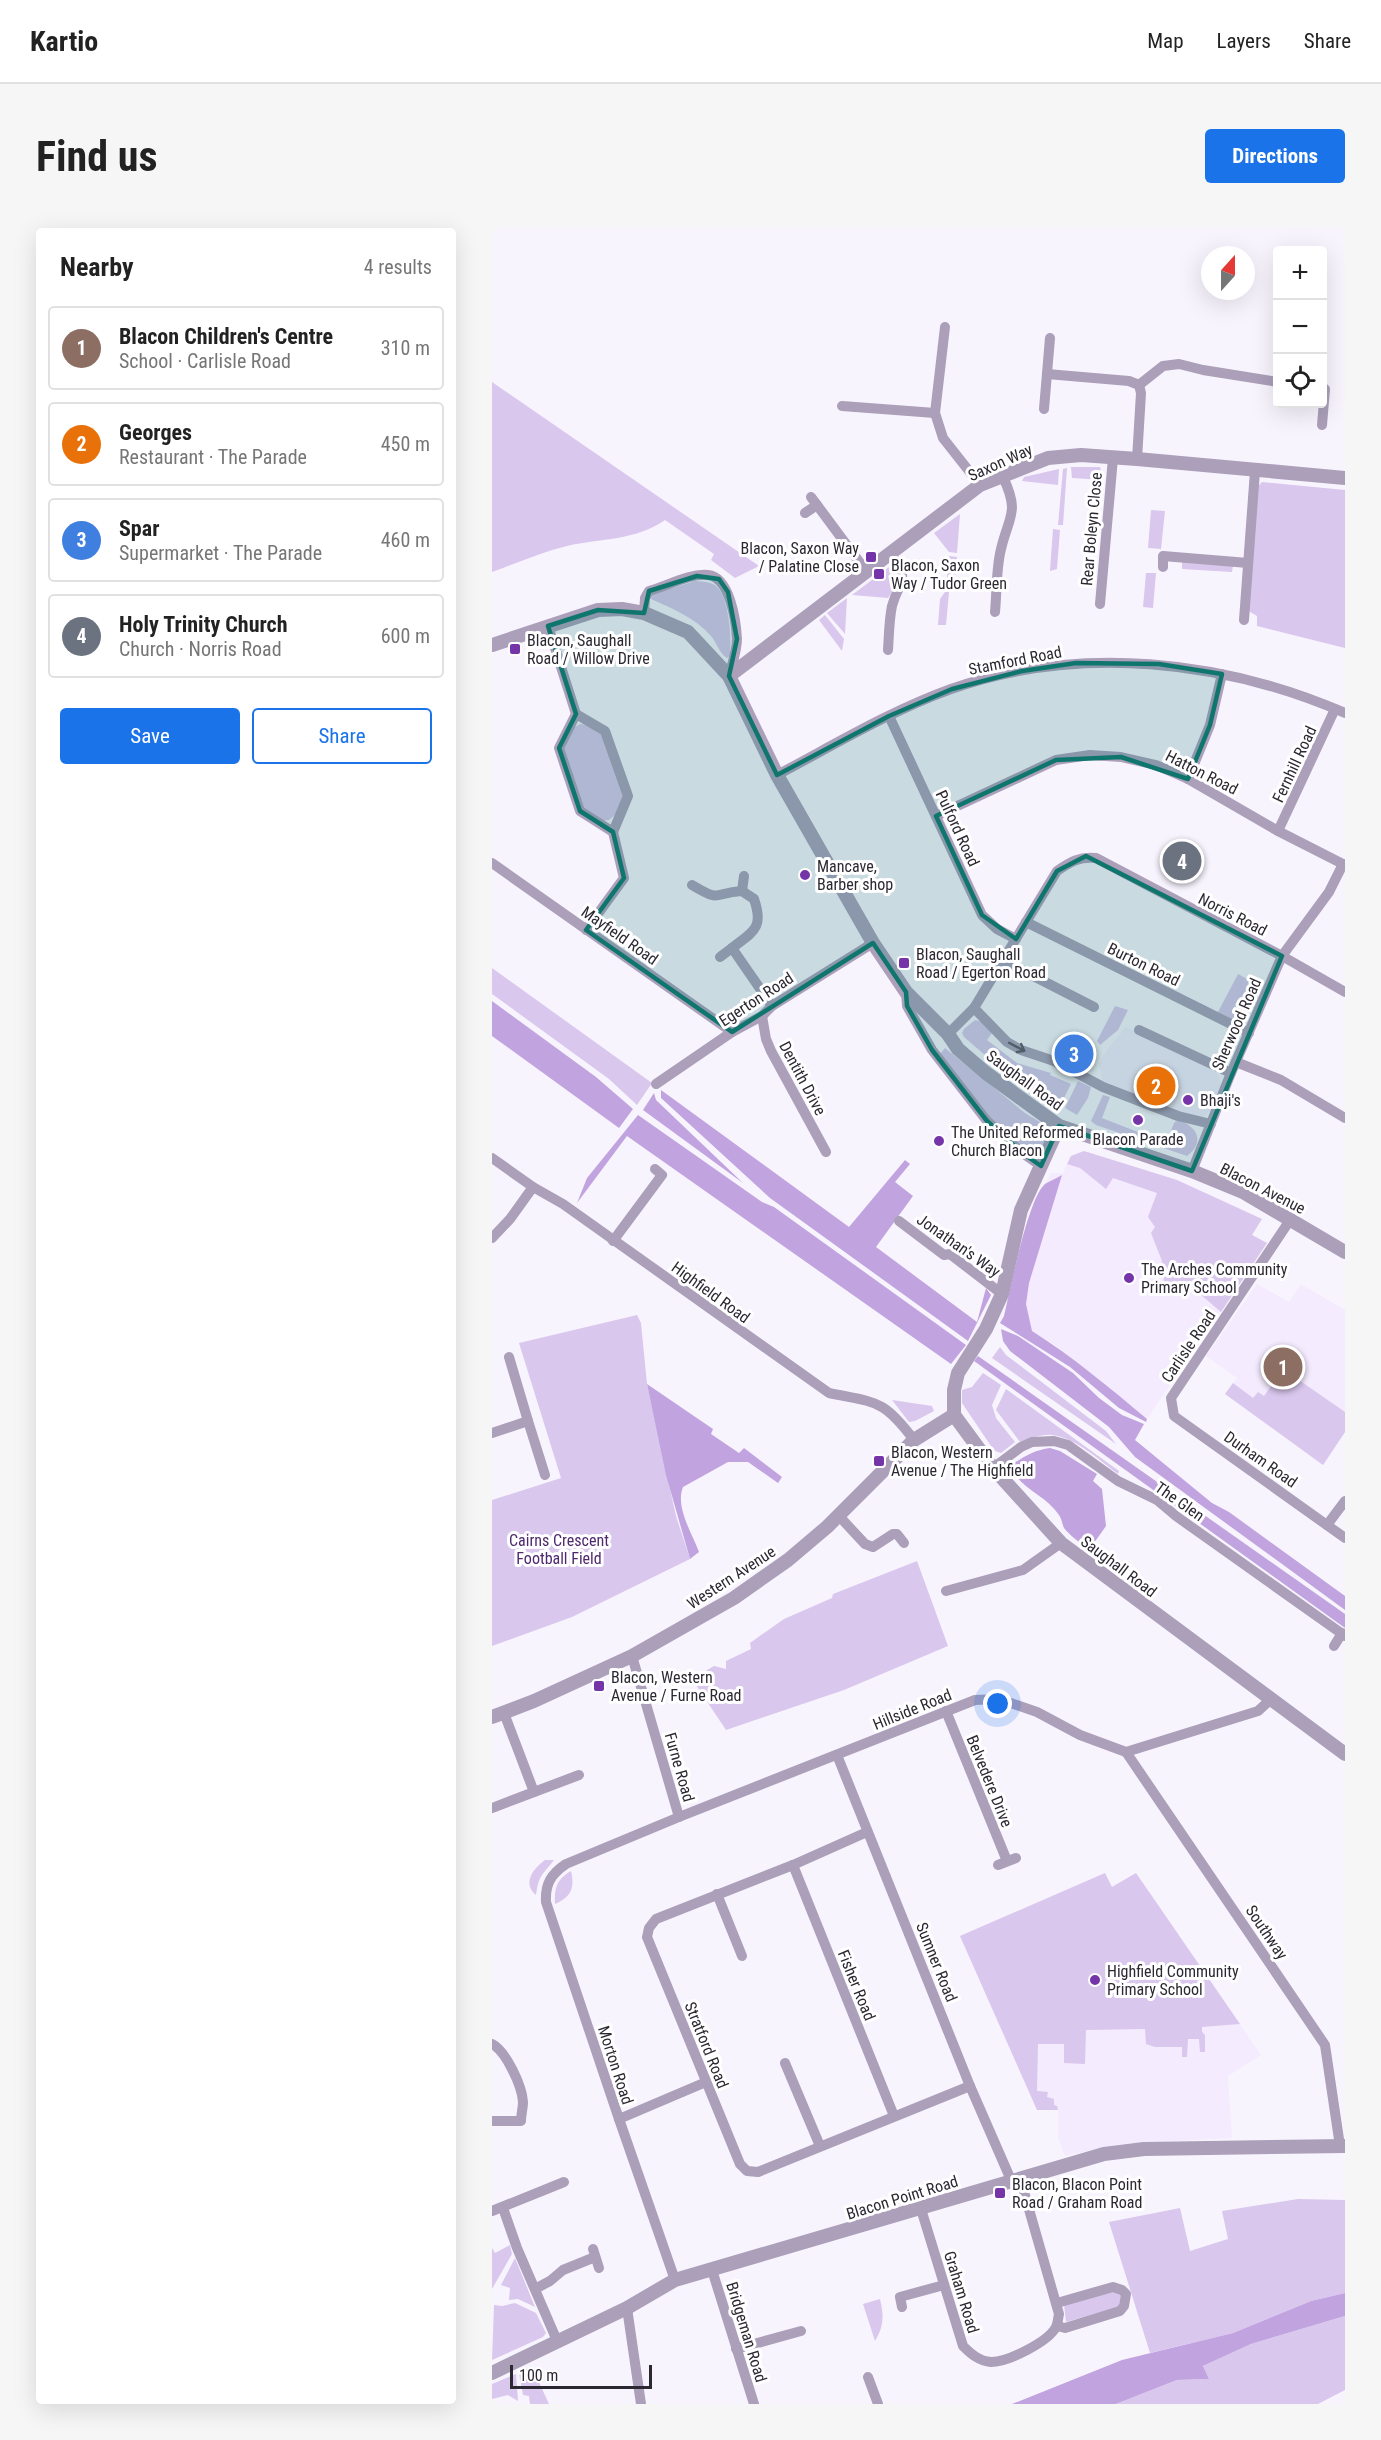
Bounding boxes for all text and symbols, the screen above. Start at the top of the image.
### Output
text: Kartio [30,25,98,58]
text: Map [1147,29,1184,53]
text: Layers [1217,29,1271,53]
text: Share [1304,29,1351,53]
button: Directions [1205,129,1345,183]
text: Find us [36,132,157,181]
north arrow [1201,246,1255,300]
map controls [1273,246,1327,408]
button: + [1273,246,1327,300]
text: Nearby [60,252,134,282]
text: 4 results [364,255,432,279]
button: − [1273,300,1327,354]
text: Blacon Children's Centre [119,324,333,349]
text: 1 [76,336,87,360]
text: 310 m [381,336,430,360]
text: School · Carlisle Road [119,349,291,373]
button: locate [1273,354,1327,408]
text: Georges [119,420,192,445]
text: 2 [76,432,87,456]
text: 450 m [381,432,430,456]
street label: Saxon Way [965,440,1036,485]
text: Restaurant · The Parade [119,445,307,469]
street label: Rear Boleyn Close [1077,472,1106,587]
text: Spar [119,516,159,541]
text: 3 [76,528,87,552]
text: 460 m [381,528,430,552]
place label: Blacon, Saxon Way / Palatine Close [741,539,859,576]
text: Supermarket · The Parade [119,541,322,565]
marker: Blacon, Saxon Way / Palatine Close [864,550,878,564]
place label: Blacon, Saxon Way / Tudor Green [891,556,1007,593]
marker: Blacon, Saxon Way / Tudor Green [872,567,886,581]
text: Holy Trinity Church [119,612,287,637]
text: 4 [76,624,87,648]
text: 600 m [381,624,430,648]
place label: Blacon, Saughall Road / Willow Drive [527,631,650,668]
text: Church · Norris Road [119,637,282,661]
marker: Blacon, Saughall Road / Willow Drive [508,642,522,656]
street label: Stamford Road [967,642,1063,679]
button: Save [60,708,240,764]
button: Share [252,708,432,764]
street label: Fernhill Road [1268,723,1320,805]
street label: Hatton Road [1162,746,1241,799]
street label: Pulford Road [932,787,983,869]
pin: 4 [1162,838,1202,884]
place label: Mancave, Barber shop [817,857,893,894]
marker: Mancave, Barber shop [798,868,812,882]
street label: Norris Road [1195,889,1270,940]
street label: Mayfield Road [578,902,662,969]
street label: Burton Road [1105,939,1183,990]
place label: Blacon, Saughall Road / Egerton Road [916,945,1046,982]
marker: Blacon, Saughall Road / Egerton Road [897,956,911,970]
street label: Egerton Road [716,968,797,1030]
street label: Sherwood Road [1208,975,1265,1073]
pin: 3 [1054,1032,1094,1076]
street label: Dentith Drive [775,1038,830,1118]
one-way arrow [1007,1042,1025,1053]
street label: Saughall Road [983,1046,1067,1115]
pin: 2 [1136,1064,1176,1108]
place label: Bhaji's [1200,1091,1241,1110]
marker: Bhaji's [1181,1093,1195,1107]
marker: Blacon Parade [1131,1113,1145,1127]
place label: The United Reformed Church Blacon [951,1123,1084,1160]
place label: Blacon Parade [1092,1130,1184,1149]
marker: The United Reformed Church Blacon [932,1134,946,1148]
street label: Blacon Avenue [1217,1159,1309,1218]
street label: Jonathan's Way [913,1210,1004,1281]
street label: Highfield Road [668,1258,753,1327]
place label: The Arches Community Primary School [1141,1260,1288,1297]
marker: The Arches Community Primary School [1122,1271,1136,1285]
street label: Carlisle Road [1157,1306,1220,1386]
pin: 1 [1264,1344,1302,1390]
street label: Durham Road [1220,1427,1301,1492]
place label: Blacon, Western Avenue / The Highfield [891,1443,1033,1480]
marker: Blacon, Western Avenue / The Highfield [872,1454,886,1468]
street label: The Glen [1151,1478,1208,1525]
park label: Cairns Crescent Football Field [509,1531,609,1568]
street label: Saughall Road [1077,1532,1160,1601]
street label: Western Avenue [684,1542,779,1613]
place label: Blacon, Western Avenue / Furne Road [611,1668,742,1705]
marker: Blacon, Western Avenue / Furne Road [592,1679,606,1693]
street label: Hillside Road [870,1685,954,1734]
your location [983,1689,1012,1718]
street label: Furne Road [661,1730,698,1804]
street label: Belvedere Drive [962,1732,1017,1830]
street label: Southway [1242,1902,1292,1963]
street label: Sumner Road [912,1920,961,2005]
street label: Fisher Road [834,1947,879,2023]
place label: Highfield Community Primary School [1107,1962,1239,1999]
marker: Highfield Community Primary School [1088,1973,1102,1987]
street label: Stratford Road [681,1999,732,2091]
street label: Morton Road [594,2023,637,2107]
street label: Blacon Point Road [844,2171,960,2223]
place label: Blacon, Blacon Point Road / Graham Road [1012,2175,1142,2212]
marker: Blacon, Blacon Point Road / Graham Road [993,2186,1007,2200]
street label: Graham Road [940,2249,983,2336]
street label: Bridgeman Road [722,2280,771,2385]
scale bar [510,2362,652,2390]
text: 100 m [519,2366,558,2385]

